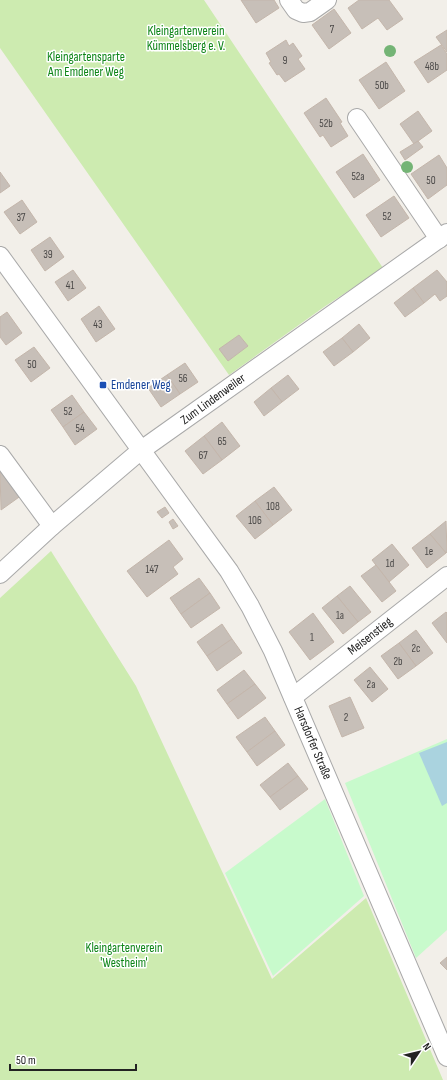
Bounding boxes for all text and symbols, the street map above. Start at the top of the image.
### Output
park label: Kleingartenverein Kümmelsberg e. V. [147,23,225,54]
house number: 7 [330,23,335,36]
park label: Kleingartensparte Am Emdener Weg [47,49,125,80]
house number: 9 [283,54,288,67]
house number: 48b [425,60,439,73]
house number: 50b [375,79,389,92]
house number: 52b [319,117,333,130]
house number: 52a [351,170,365,183]
house number: 50 [426,174,436,187]
house number: 52 [383,210,392,223]
house number: 37 [16,211,26,224]
house number: 39 [43,248,53,261]
house number: 41 [66,279,74,292]
house number: 43 [93,318,103,331]
house number: 50 [27,358,37,371]
street label: Zum Lindenweiler [177,370,249,428]
house number: 56 [178,372,188,385]
place label: Emdener Weg [111,377,171,393]
marker: Emdener Weg [98,380,108,390]
house number: 52 [64,405,73,418]
house number: 54 [75,422,85,435]
house number: 65 [217,435,227,448]
house number: 67 [198,449,208,462]
house number: 108 [266,500,280,513]
house number: 106 [248,514,262,527]
house number: 1e [425,545,433,558]
house number: 1d [386,557,395,570]
house number: 147 [146,563,159,576]
house number: 1a [336,609,344,622]
street label: Meisenstieg [344,614,396,658]
house number: 1 [310,631,314,644]
house number: 2c [412,642,420,655]
house number: 2b [393,655,403,668]
house number: 2a [367,678,375,691]
street label: Harsdorfer Straße [290,704,336,782]
house number: 2 [344,711,349,724]
park label: Kleingartenverein 'Westheim' [86,940,162,971]
north arrow [399,1032,439,1072]
text: N [420,1040,434,1053]
scale bar [10,1046,136,1072]
text: 50 m [16,1053,36,1068]

